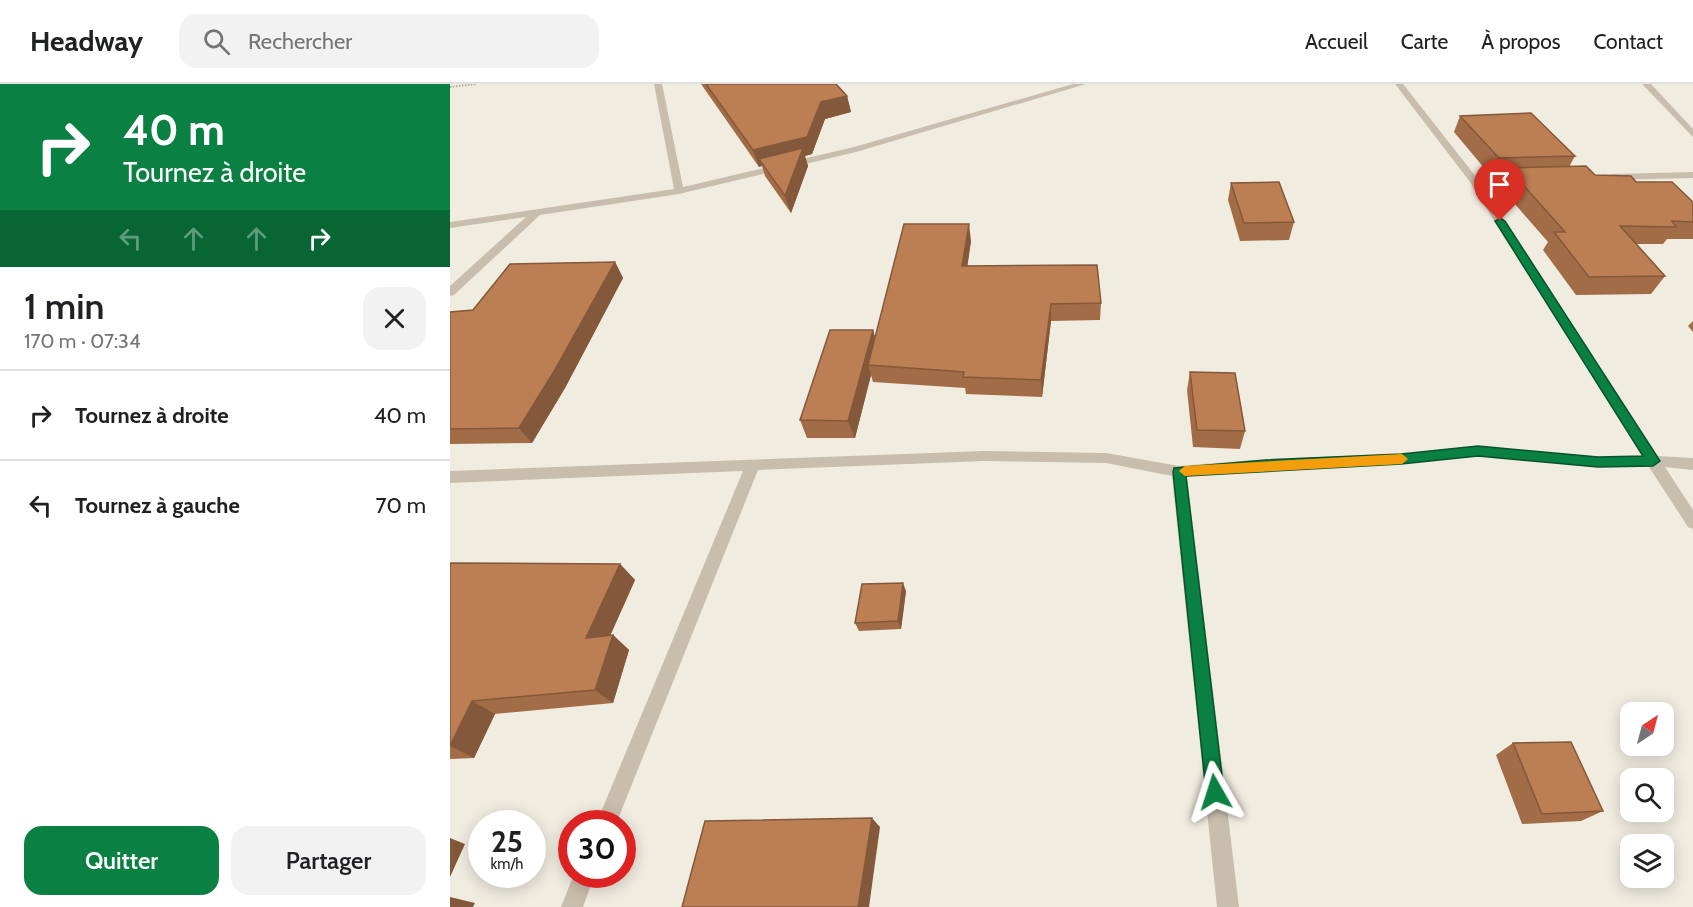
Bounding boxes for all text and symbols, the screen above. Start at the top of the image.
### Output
search box [179,14,599,68]
text: Headway [30,24,143,58]
icon: search [200,25,233,58]
text: Rechercher [248,28,352,55]
text: Accueil [1305,29,1368,54]
text: Carte [1401,29,1448,54]
text: À propos [1481,29,1560,54]
text: Contact [1593,29,1663,54]
text: 40 m [123,104,225,156]
icon: right [24,108,102,186]
text: Tournez à droite [123,156,306,189]
pin [1474,159,1525,221]
icon: arrive [1483,168,1516,201]
icon: left [114,222,147,255]
icon: ahead [177,222,210,255]
icon: ahead [240,222,273,255]
icon: right [303,222,336,255]
text: 1 min [24,284,104,328]
button: close [363,287,426,350]
text: 170 m · 07:34 [24,329,141,353]
icon: right [24,399,57,432]
text: Tournez à droite [75,402,229,429]
text: 40 m [374,402,426,429]
icon: left [24,489,57,522]
text: Tournez à gauche [75,492,240,519]
text: 70 m [376,492,426,519]
north arrow [1620,702,1674,756]
map controls [1620,702,1674,888]
position arrow [1183,760,1247,824]
button: search [1620,768,1674,822]
speed limit sign: 30 [558,810,636,888]
text: 25 [491,823,523,860]
button: Quitter [24,826,219,895]
button: Partager [231,826,426,895]
button: layers [1620,834,1674,888]
text: km/h [491,855,523,873]

